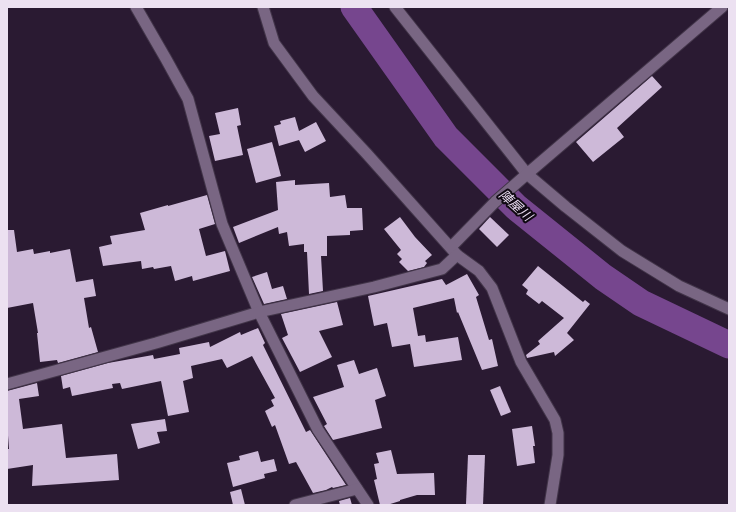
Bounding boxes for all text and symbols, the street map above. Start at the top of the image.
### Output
water label: 陣屋川 [495,185,539,226]

